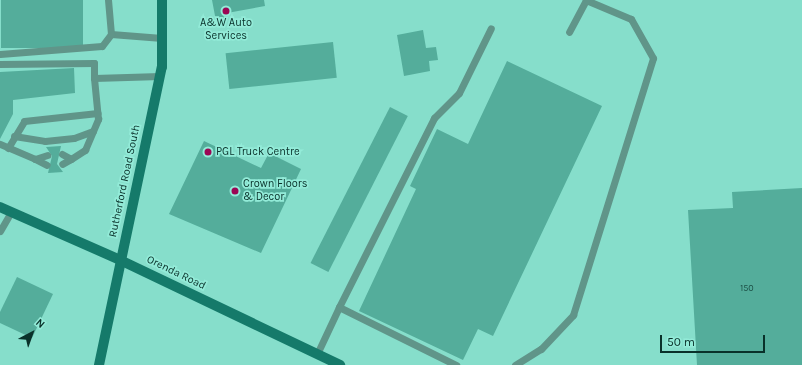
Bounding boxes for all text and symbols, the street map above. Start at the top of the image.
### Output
marker: A&W Auto Services [221,6,231,16]
place label: A&W Auto Services [200,17,252,43]
street label: Rutherford Road South [107,124,143,238]
place label: PGL Truck Centre [216,145,300,159]
marker: PGL Truck Centre [203,147,213,157]
place label: Crown Floors & Decor [243,178,308,204]
marker: Crown Floors & Decor [230,186,240,196]
street label: Orenda Road [144,253,208,293]
house number: 150 [740,283,754,293]
north arrow [12,313,52,353]
text: N [33,316,47,331]
scale bar [662,327,767,353]
text: 50 m [667,335,695,349]

